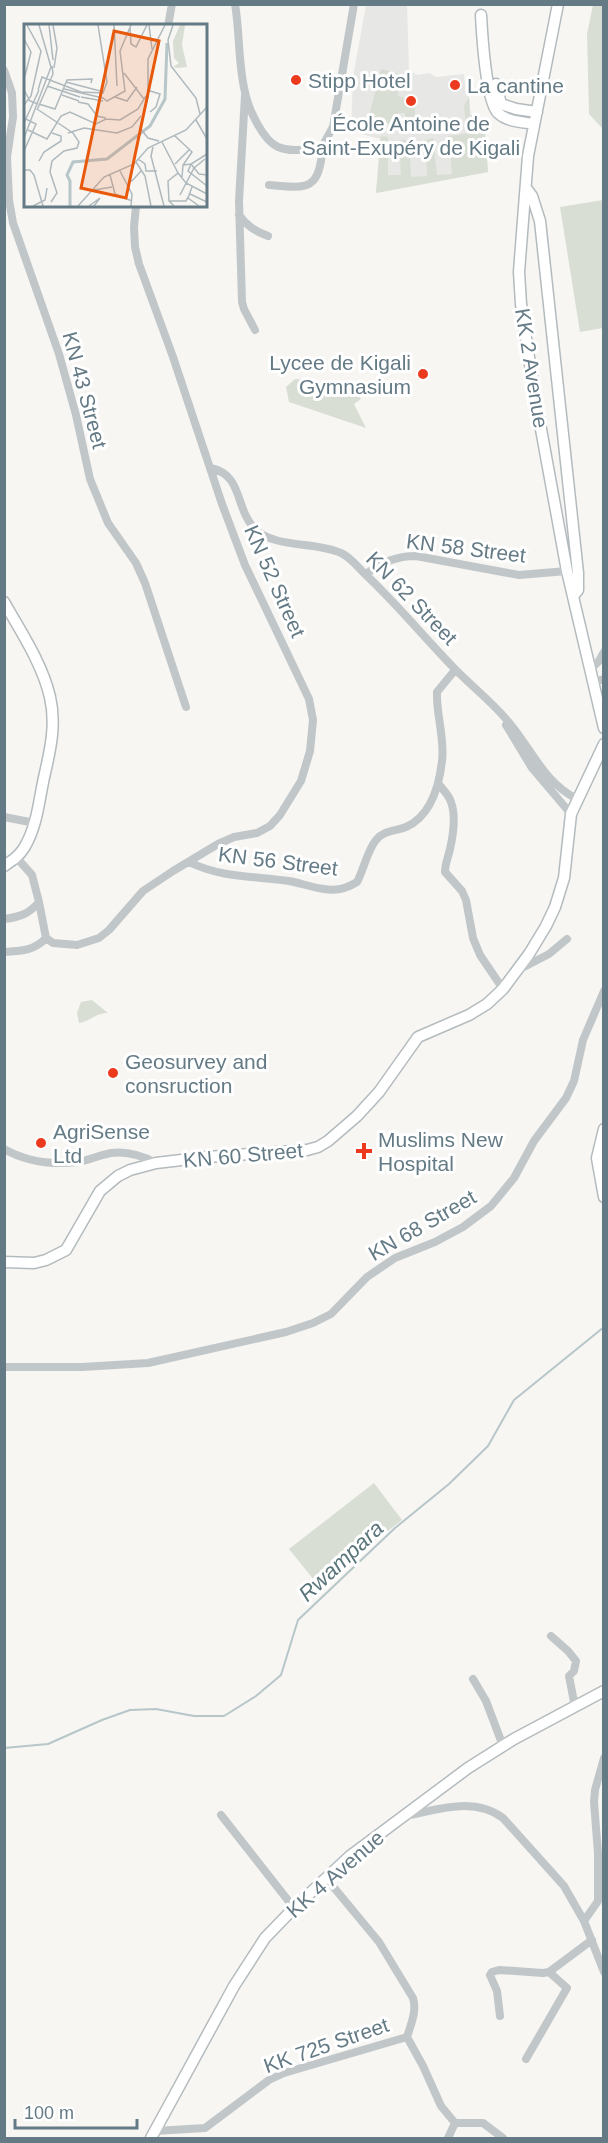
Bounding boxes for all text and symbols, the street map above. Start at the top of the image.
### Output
inset map [24,24,207,207]
place label: Stipp Hotel [308,69,411,92]
marker: Stipp Hotel [289,73,303,87]
place label: La cantine [467,74,564,97]
marker: La cantine [448,78,462,92]
marker: École Antoine de Saint-Exupéry de Kigali [404,94,418,108]
place label: École Antoine de Saint-Exupéry de Kigali [302,112,520,159]
street label: KK 2 Avenue [511,306,553,430]
street label: KN 43 Street [58,329,112,451]
place label: Lycee de Kigali Gymnasium [269,351,411,398]
marker: Lycee de Kigali Gymnasium [416,367,430,381]
street label: KN 52 Street [240,521,310,641]
street label: KN 58 Street [405,529,527,567]
street label: KN 62 Street [362,547,462,649]
street label: KN 56 Street [217,842,339,880]
place label: Geosurvey and consruction [125,1050,267,1097]
marker: Geosurvey and consruction [106,1066,120,1080]
place label: AgriSense Ltd [53,1120,150,1167]
place label: Muslims New Hospital [378,1128,504,1175]
marker: AgriSense Ltd [34,1136,48,1150]
street label: KN 60 Street [182,1138,304,1172]
marker: Muslims New Hospital [355,1142,373,1160]
street label: KN 68 Street [364,1185,480,1265]
water label: Rwampara [294,1516,388,1606]
street label: KK 4 Avenue [282,1826,388,1922]
street label: KK 725 Street [260,2013,392,2077]
scale bar [15,2092,136,2130]
text: 100 m [24,2103,74,2123]

